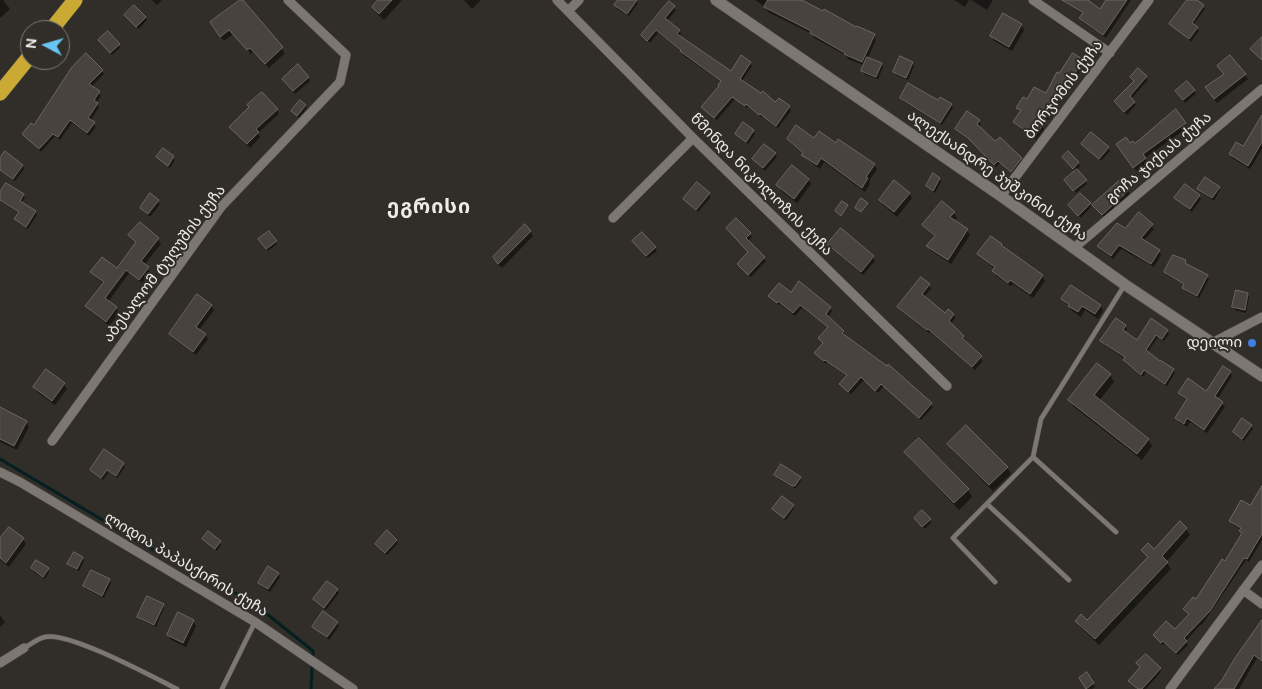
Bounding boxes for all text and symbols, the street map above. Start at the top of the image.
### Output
north arrow [20,20,70,70]
street label: ბორჯომის ქუჩა [1021,37,1107,143]
text: N [22,38,41,50]
street label: ალექსანდრე პუშკინის ქუჩა [903,107,1091,245]
street label: გოჩა ჯიქიას ქუჩა [1102,108,1216,208]
street label: წმინდა ნიკოლოზის ქუჩა [686,110,836,260]
street label: აბესალომ ტუღუშის ქუჩა [100,182,230,346]
district label: ეგრისი [386,196,472,220]
place label: დეილი [1187,334,1242,352]
marker: დეილი [1246,337,1258,349]
street label: ლიდია პაპასქირის ქუჩა [101,509,271,621]

